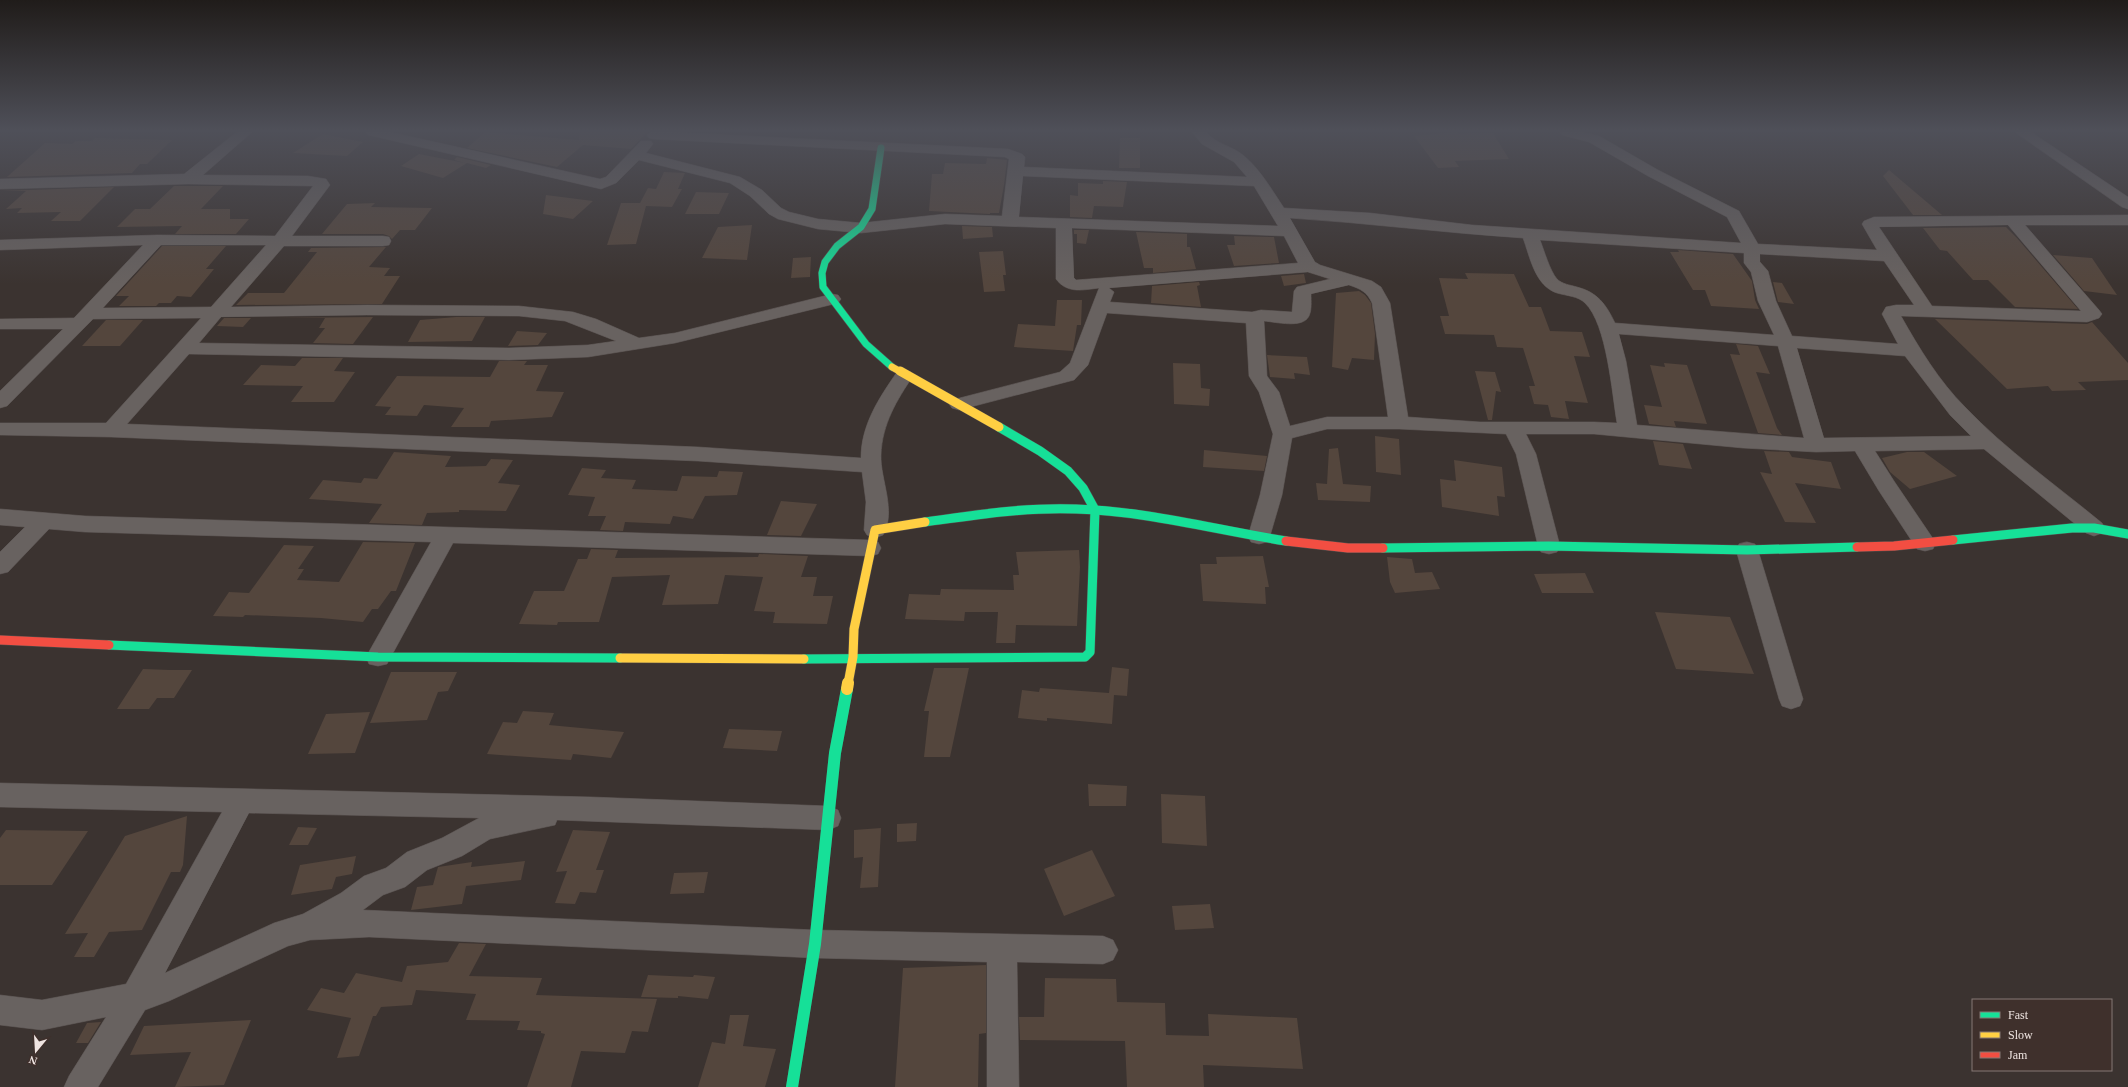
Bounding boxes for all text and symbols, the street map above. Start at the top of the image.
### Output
legend [1972,999,2112,1071]
text: Fast [2008,1008,2029,1022]
text: Slow [2008,1028,2033,1042]
north arrow [16,1031,56,1071]
text: Jam [2008,1048,2028,1062]
text: N [27,1054,39,1067]

